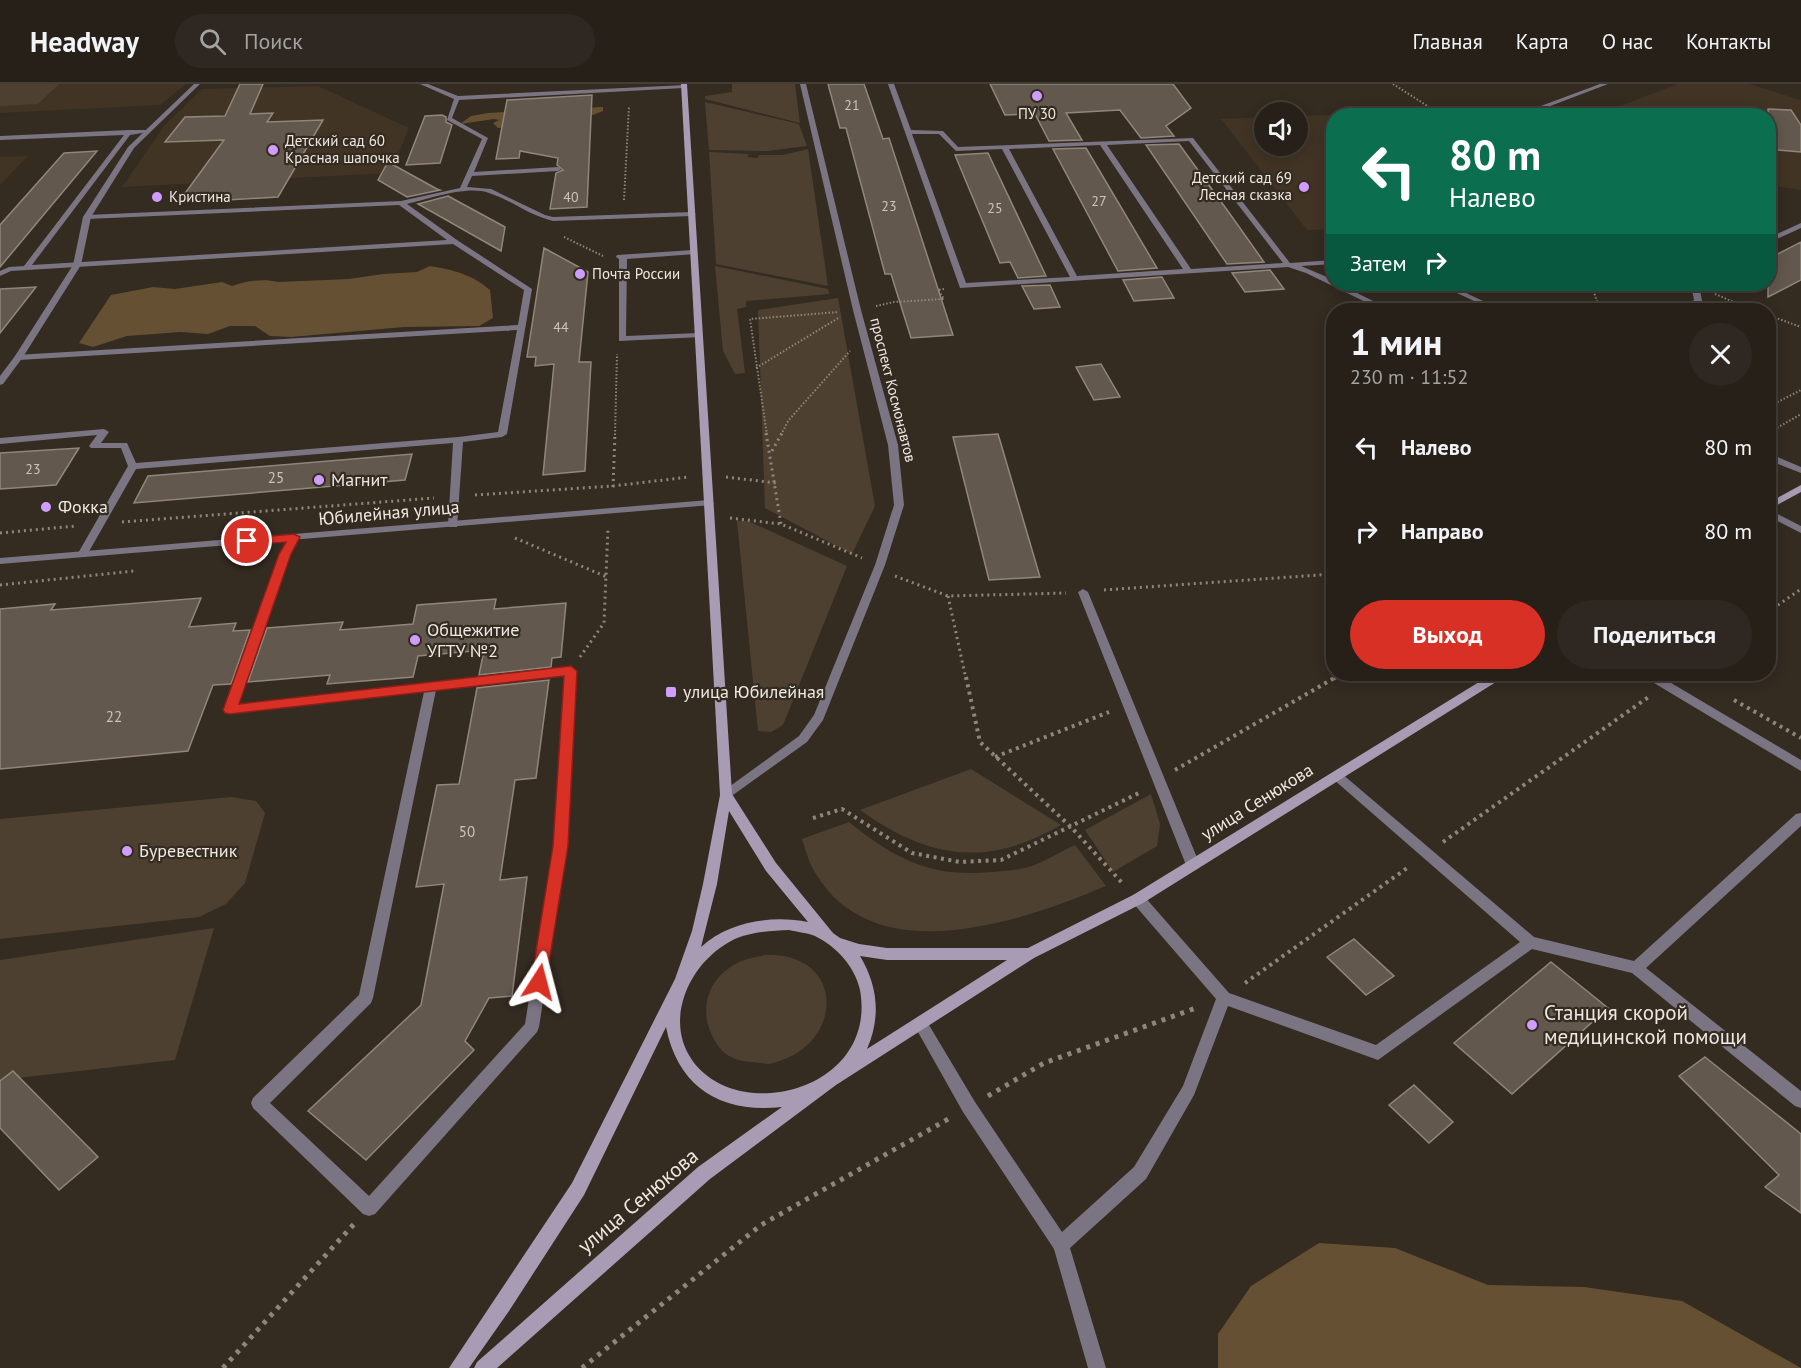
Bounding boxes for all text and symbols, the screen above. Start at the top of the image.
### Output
search box [175,14,595,68]
text: Headway [30,23,139,60]
icon: search [196,25,229,58]
text: Поиск [244,27,303,55]
text: Главная [1412,28,1483,55]
text: Карта [1516,28,1569,55]
text: О нас [1602,28,1653,55]
text: Контакты [1686,28,1771,55]
marker: ПУ 30 [1030,89,1044,103]
house number: 21 [844,96,860,114]
map controls [1254,102,1308,156]
button: sound [1254,102,1308,156]
place label: ПУ 30 [1018,104,1056,123]
text: 80 m [1449,127,1541,182]
place label: Детский сад 60 Красная шапочка [285,131,400,167]
icon: left [1350,132,1428,210]
marker: Детский сад 60 Красная шапочка [266,143,280,157]
place label: Детский сад 69 Лесная сказка [1192,168,1292,204]
marker: Детский сад 69 Лесная сказка [1297,180,1311,194]
text: Налево [1449,180,1536,214]
place label: Кристина [169,187,231,206]
house number: 40 [563,188,579,206]
marker: Кристина [150,190,164,204]
house number: 27 [1091,192,1107,210]
house number: 23 [881,197,897,215]
house number: 25 [987,199,1003,217]
icon: right [1419,246,1452,279]
text: Затем [1350,249,1407,277]
place label: Почта России [592,264,680,283]
marker: Почта России [573,267,587,281]
street label: проспект Космонавтов [866,316,921,464]
house number: 44 [553,318,569,336]
text: 1 мин [1350,318,1442,365]
button: close [1689,323,1752,386]
text: 230 m · 11:52 [1350,364,1468,390]
icon: left [1350,431,1383,464]
text: Налево [1401,433,1472,461]
text: 80 m [1704,433,1752,461]
house number: 23 [25,460,41,478]
house number: 25 [268,468,284,487]
place label: Магнит [331,468,388,491]
marker: Магнит [312,473,326,487]
place label: Фокка [58,495,108,518]
street label: Юбилейная улица [318,495,460,530]
marker: Фокка [39,500,53,514]
pin [221,515,272,566]
icon: right [1350,515,1383,548]
text: Направо [1401,517,1484,545]
text: 80 m [1704,517,1752,545]
icon: arrive [230,524,263,557]
button: Выход [1350,600,1545,669]
button: Поделиться [1557,600,1752,669]
place label: Общежитие УГТУ №2 [427,618,519,662]
marker: Общежитие УГТУ №2 [408,633,422,647]
place label: улица Юбилейная [683,680,824,703]
marker: улица Юбилейная [664,685,678,699]
house number: 22 [106,707,122,726]
street label: улица Сенюкова [1196,758,1317,845]
house number: 50 [459,822,475,841]
place label: Буревестник [139,839,238,862]
marker: Буревестник [120,844,134,858]
position arrow [507,950,571,1014]
place label: Станция скорой медицинской помощи [1544,999,1747,1050]
marker: Станция скорой медицинской помощи [1525,1018,1539,1032]
street label: улица Сенюкова [572,1142,704,1259]

